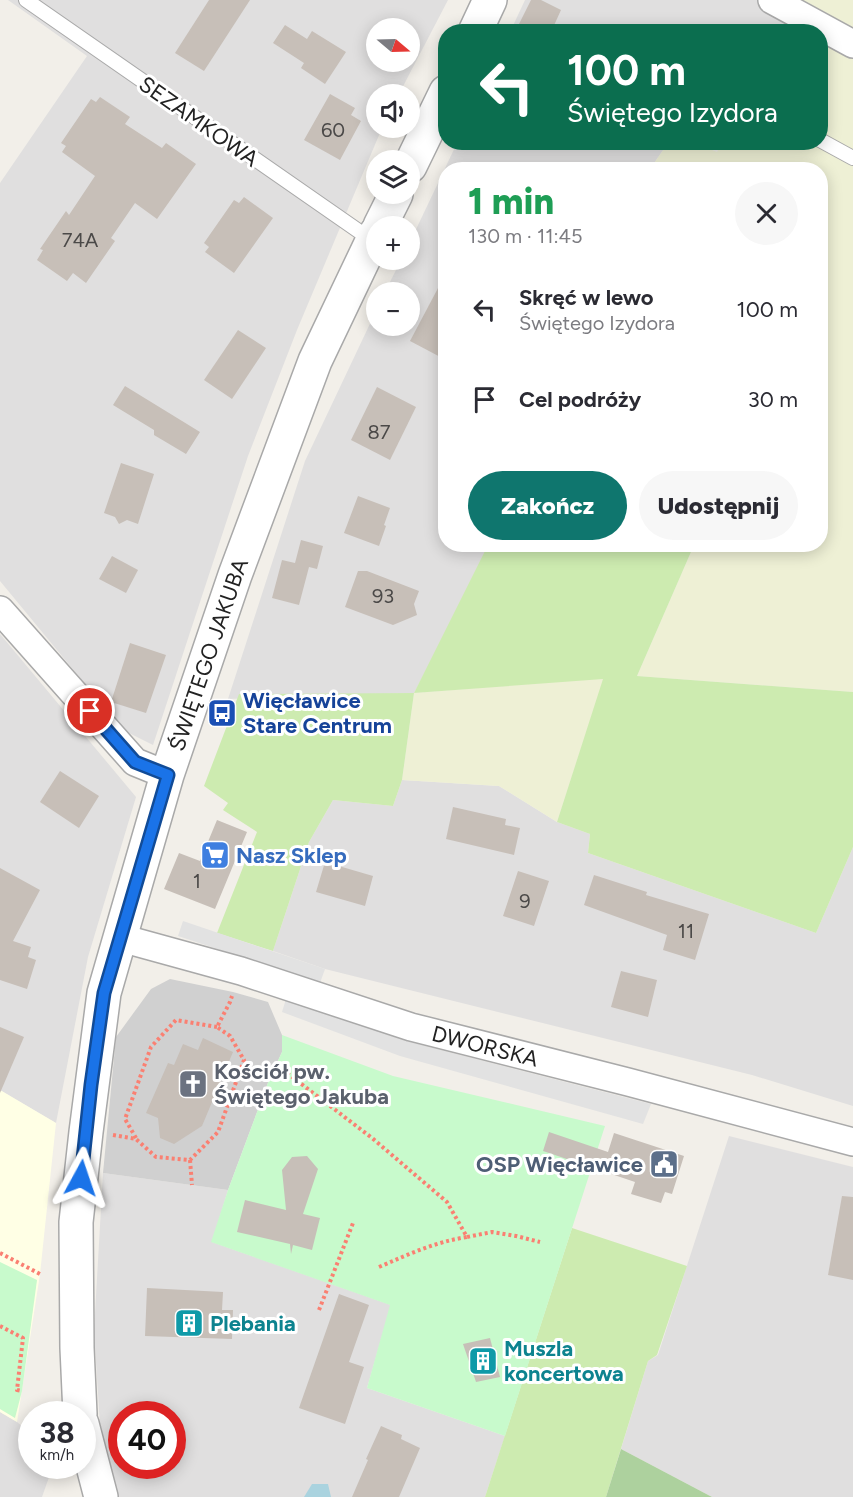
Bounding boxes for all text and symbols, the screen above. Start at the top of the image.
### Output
north arrow [366,18,420,72]
map controls [366,18,420,336]
text: 100 m [567,45,686,96]
icon: left [468,48,546,126]
street label: SEZAMKOWA [134,70,264,173]
button: sound [366,84,420,138]
text: Świętego Izydora [567,96,778,129]
house number: 60 [321,118,345,142]
button: layers [366,150,420,204]
text: 1 min [468,180,554,223]
button: close [735,182,798,245]
button: + [366,216,420,270]
text: 130 m · 11:45 [468,224,582,248]
house number: 74A [62,228,99,252]
button: − [366,282,420,336]
text: Skręć w lewo [519,284,654,311]
icon: left [468,293,501,326]
text: 100 m [737,296,798,323]
text: Świętego Izydora [519,311,675,335]
icon: arrive [468,383,501,416]
text: Cel podróży [519,386,641,413]
text: 30 m [748,386,798,413]
house number: 87 [367,420,391,444]
button: Zakończ [468,471,627,540]
button: Udostępnij [639,471,798,540]
street label: ŚWIĘTEGO JAKUBA [163,555,254,754]
house number: 93 [372,584,394,608]
pin [64,685,115,736]
place label: Więcławice Stare Centrum [243,687,392,739]
icon: arrive [73,694,106,727]
bus stop icon: Więcławice Stare Centrum [206,697,238,729]
supermarket icon: Nasz Sklep [199,839,231,871]
place label: Nasz Sklep [236,842,347,869]
house number: 1 [193,869,201,893]
house number: 9 [519,889,531,913]
house number: 11 [678,919,694,943]
street label: DWORSKA [429,1020,541,1073]
place label: Kościół pw. Świętego Jakuba [214,1058,389,1110]
church icon: Kościół pw. Świętego Jakuba [177,1068,209,1100]
position arrow [49,1146,113,1210]
public building icon: OSP Więcławice [648,1148,680,1180]
place label: OSP Więcławice [476,1151,643,1178]
building icon: Plebania [173,1307,205,1339]
place label: Plebania [210,1310,296,1337]
place label: Muszla koncertowa [504,1335,624,1387]
building icon: Muszla koncertowa [467,1345,499,1377]
speed limit sign: 40 [108,1401,186,1479]
text: 38 [39,1414,75,1451]
text: km/h [40,1446,74,1464]

